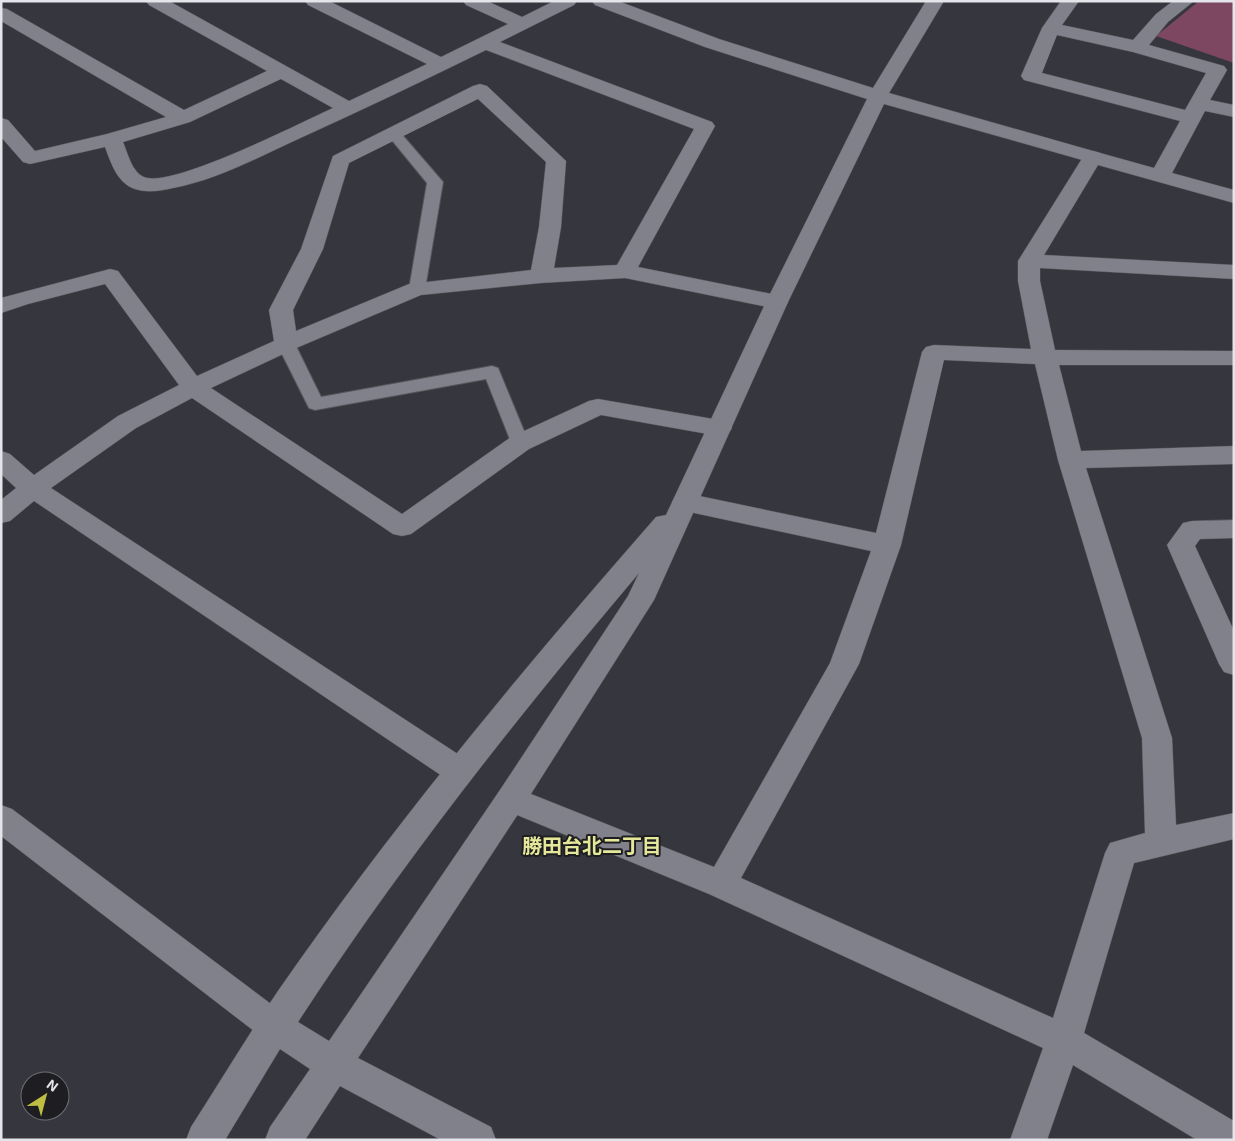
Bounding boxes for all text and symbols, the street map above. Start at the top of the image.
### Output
district label: 勝田台北二丁目 [522,833,662,857]
north arrow [20,1071,70,1121]
text: N [44,1075,62,1095]

